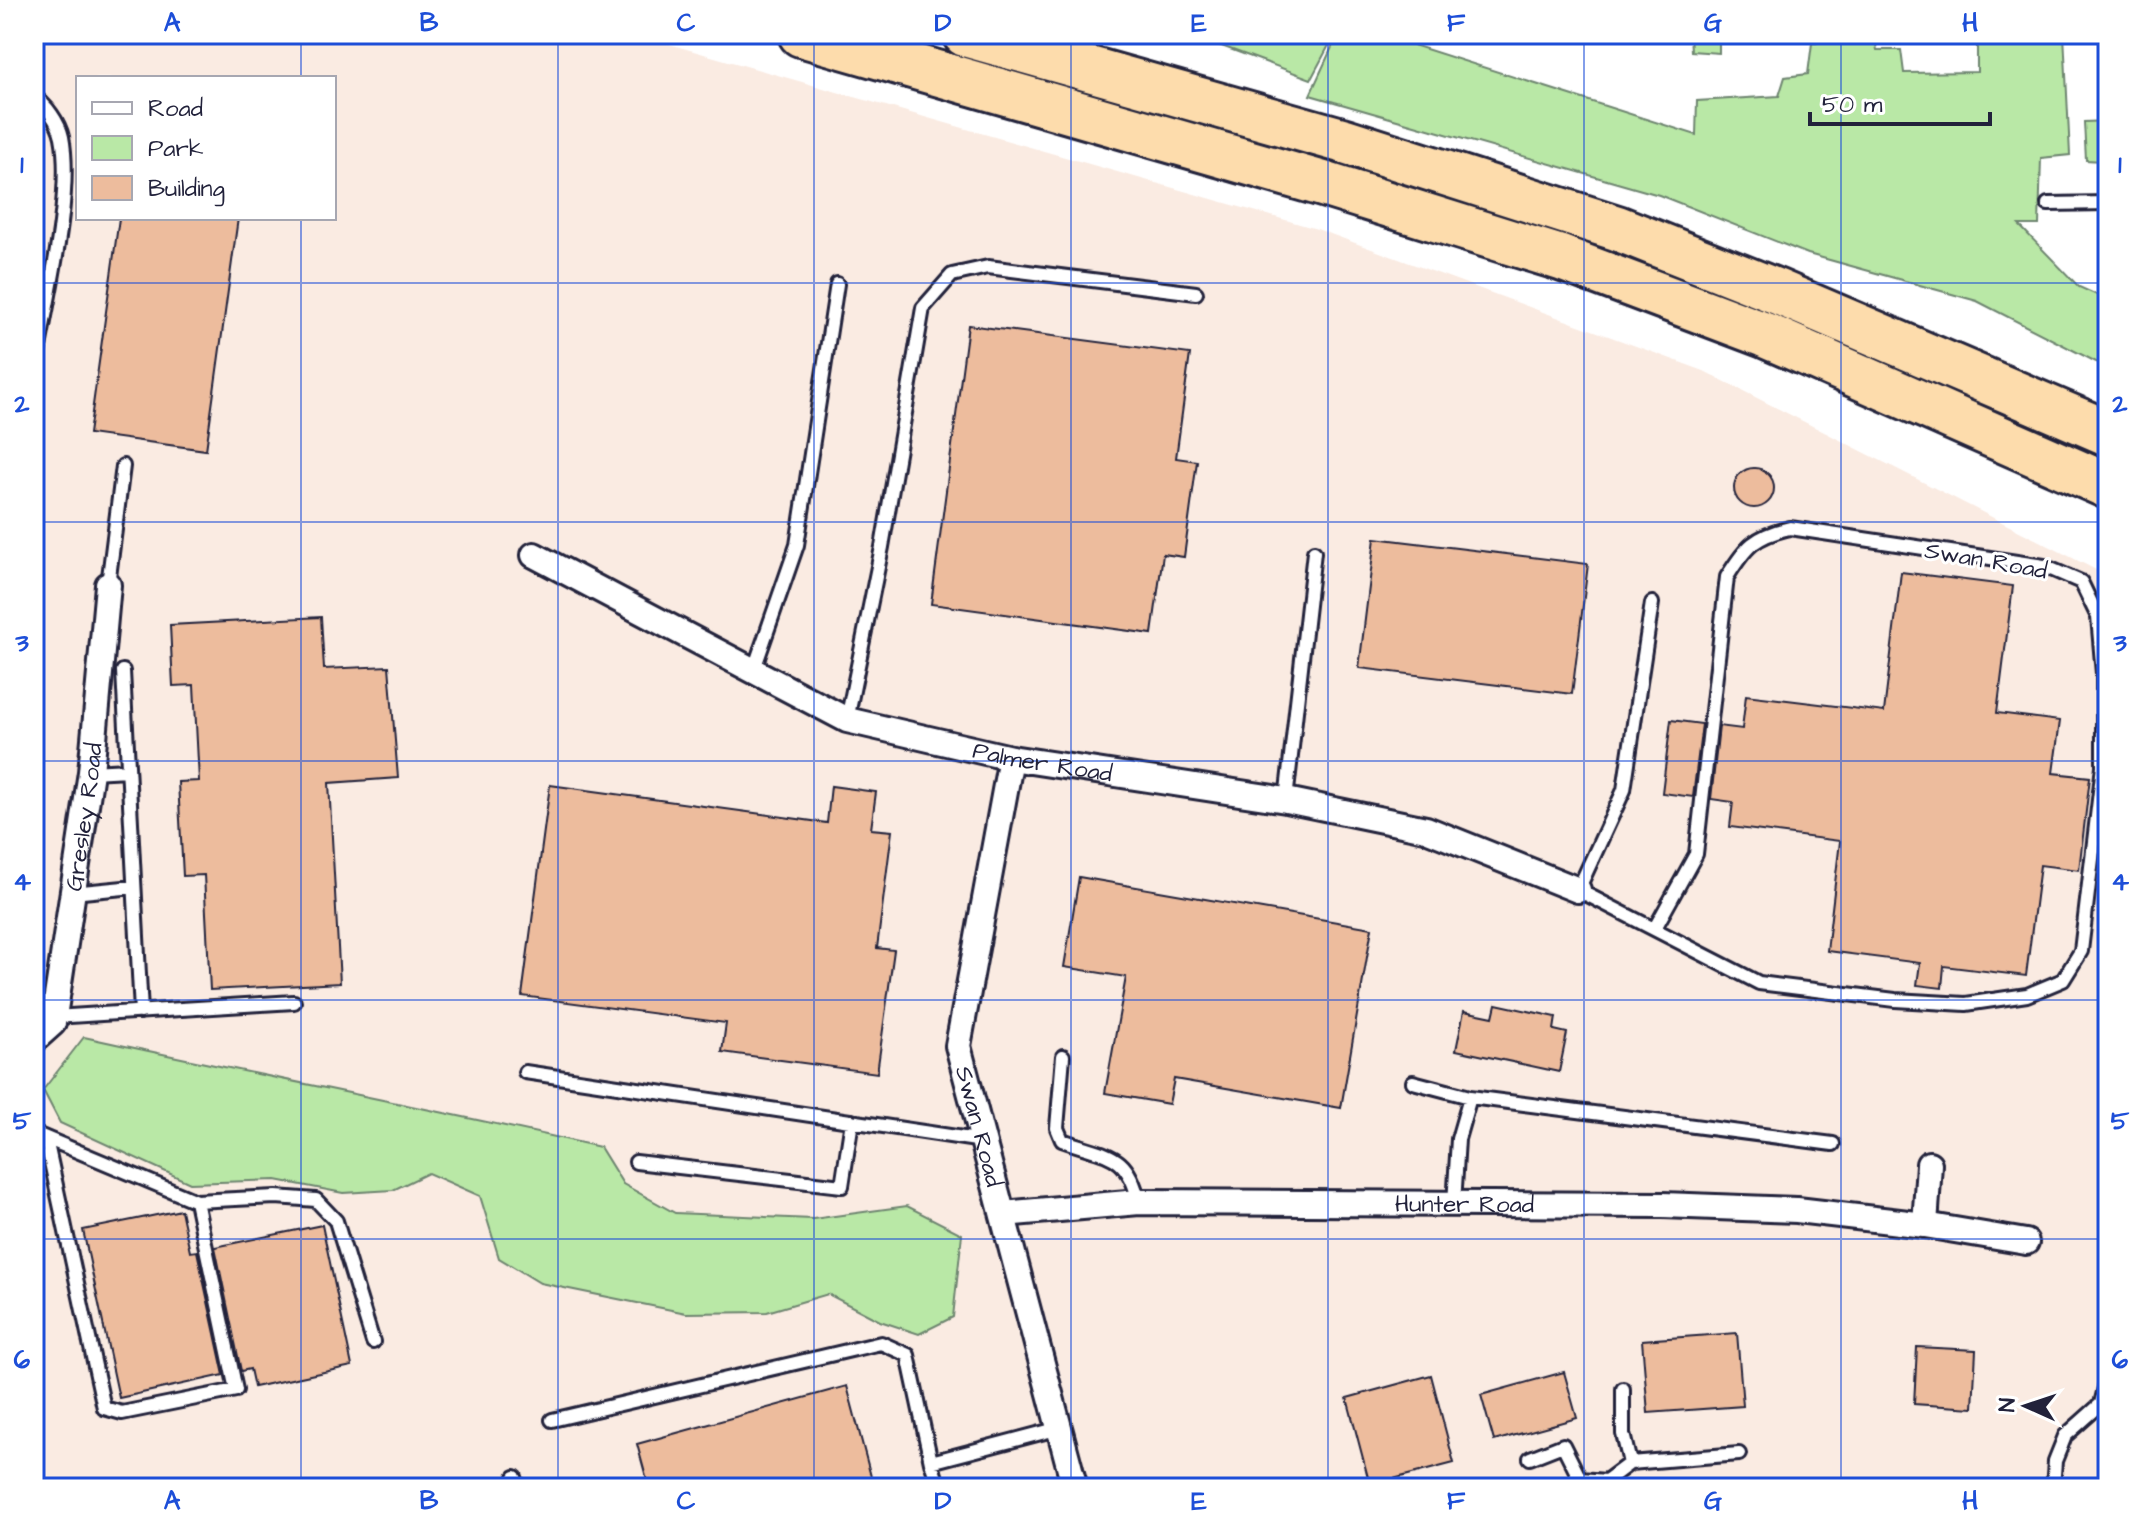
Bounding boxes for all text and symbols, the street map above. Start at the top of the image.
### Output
text: A [164,5,181,41]
text: B [420,5,439,41]
text: C [677,5,696,41]
text: D [935,5,952,41]
text: E [1191,5,1207,41]
text: F [1447,5,1466,41]
text: G [1704,5,1722,41]
text: H [1962,5,1978,41]
legend [76,76,336,220]
scale bar [1810,76,1990,126]
text: 50 m [1822,88,1883,122]
text: Road [148,92,203,126]
text: Park [148,132,204,166]
text: 1 [20,147,24,183]
text: 1 [2118,147,2122,183]
text: Building [148,172,225,207]
text: 2 [14,386,30,422]
text: 2 [2112,386,2128,422]
street label: Swan Road [1922,533,2050,588]
text: 3 [14,625,29,661]
text: 3 [2112,625,2127,661]
street label: Palmer Road [969,734,1115,791]
street label: Gresley Road [57,741,112,893]
text: 4 [13,864,31,900]
text: 4 [2111,864,2129,900]
street label: Swan Road [946,1062,1011,1191]
text: 5 [13,1103,32,1139]
text: 5 [2111,1103,2130,1139]
street label: Hunter Road [1395,1187,1534,1222]
text: 6 [14,1342,31,1378]
text: 6 [2112,1342,2129,1378]
north arrow [1986,1366,2066,1446]
text: N [1992,1397,2023,1413]
text: A [164,1483,181,1519]
text: B [420,1483,439,1519]
text: C [677,1483,696,1519]
text: D [935,1483,952,1519]
text: E [1191,1483,1207,1519]
text: F [1447,1483,1466,1519]
text: G [1704,1483,1722,1519]
text: H [1962,1483,1978,1519]

